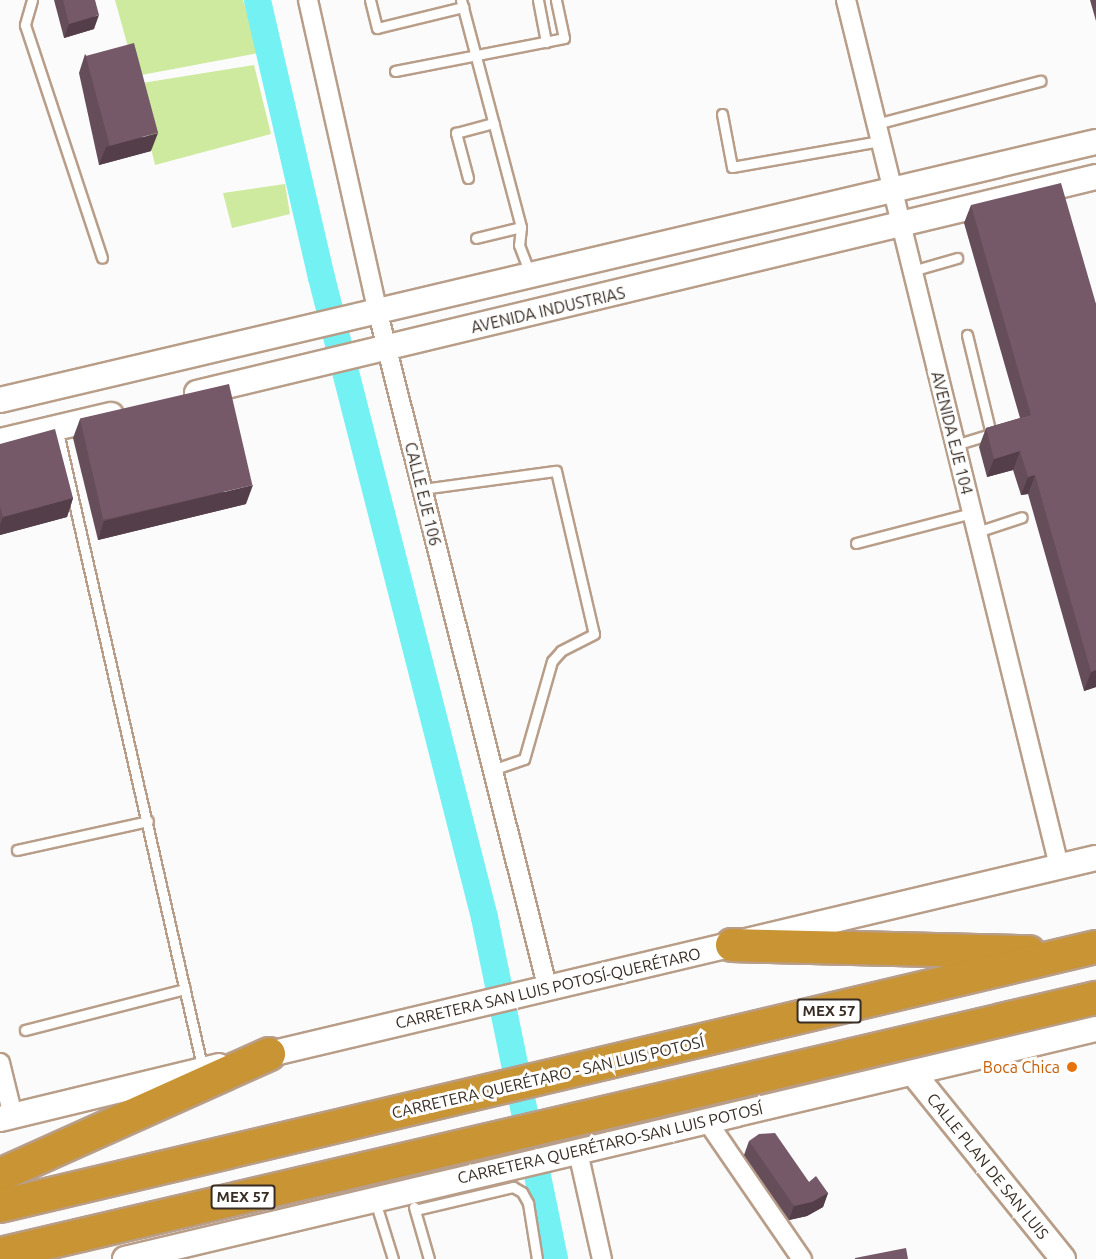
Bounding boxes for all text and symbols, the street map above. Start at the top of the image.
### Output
street label: AVENIDA INDUSTRIAS [469,283,627,337]
street label: AVENIDA EJE 104 [927,369,977,497]
street label: CALLE EJE 106 [401,440,445,548]
street label: CARRETERA SAN LUIS POTOSÍ-QUERÉTARO [393,943,703,1033]
road number: MEX 57 [796,999,862,1023]
street label: CARRETERA QUERÉTARO - SAN LUIS POTOSÍ [390,1032,706,1122]
place label: Boca Chica [983,1057,1060,1077]
marker: Boca Chica [1065,1060,1079,1074]
street label: CALLE PLAN DE SAN LUIS [923,1089,1053,1243]
street label: CARRETERA QUERÉTARO-SAN LUIS POTOSÍ [455,1098,765,1188]
road number: MEX 57 [210,1185,276,1209]

